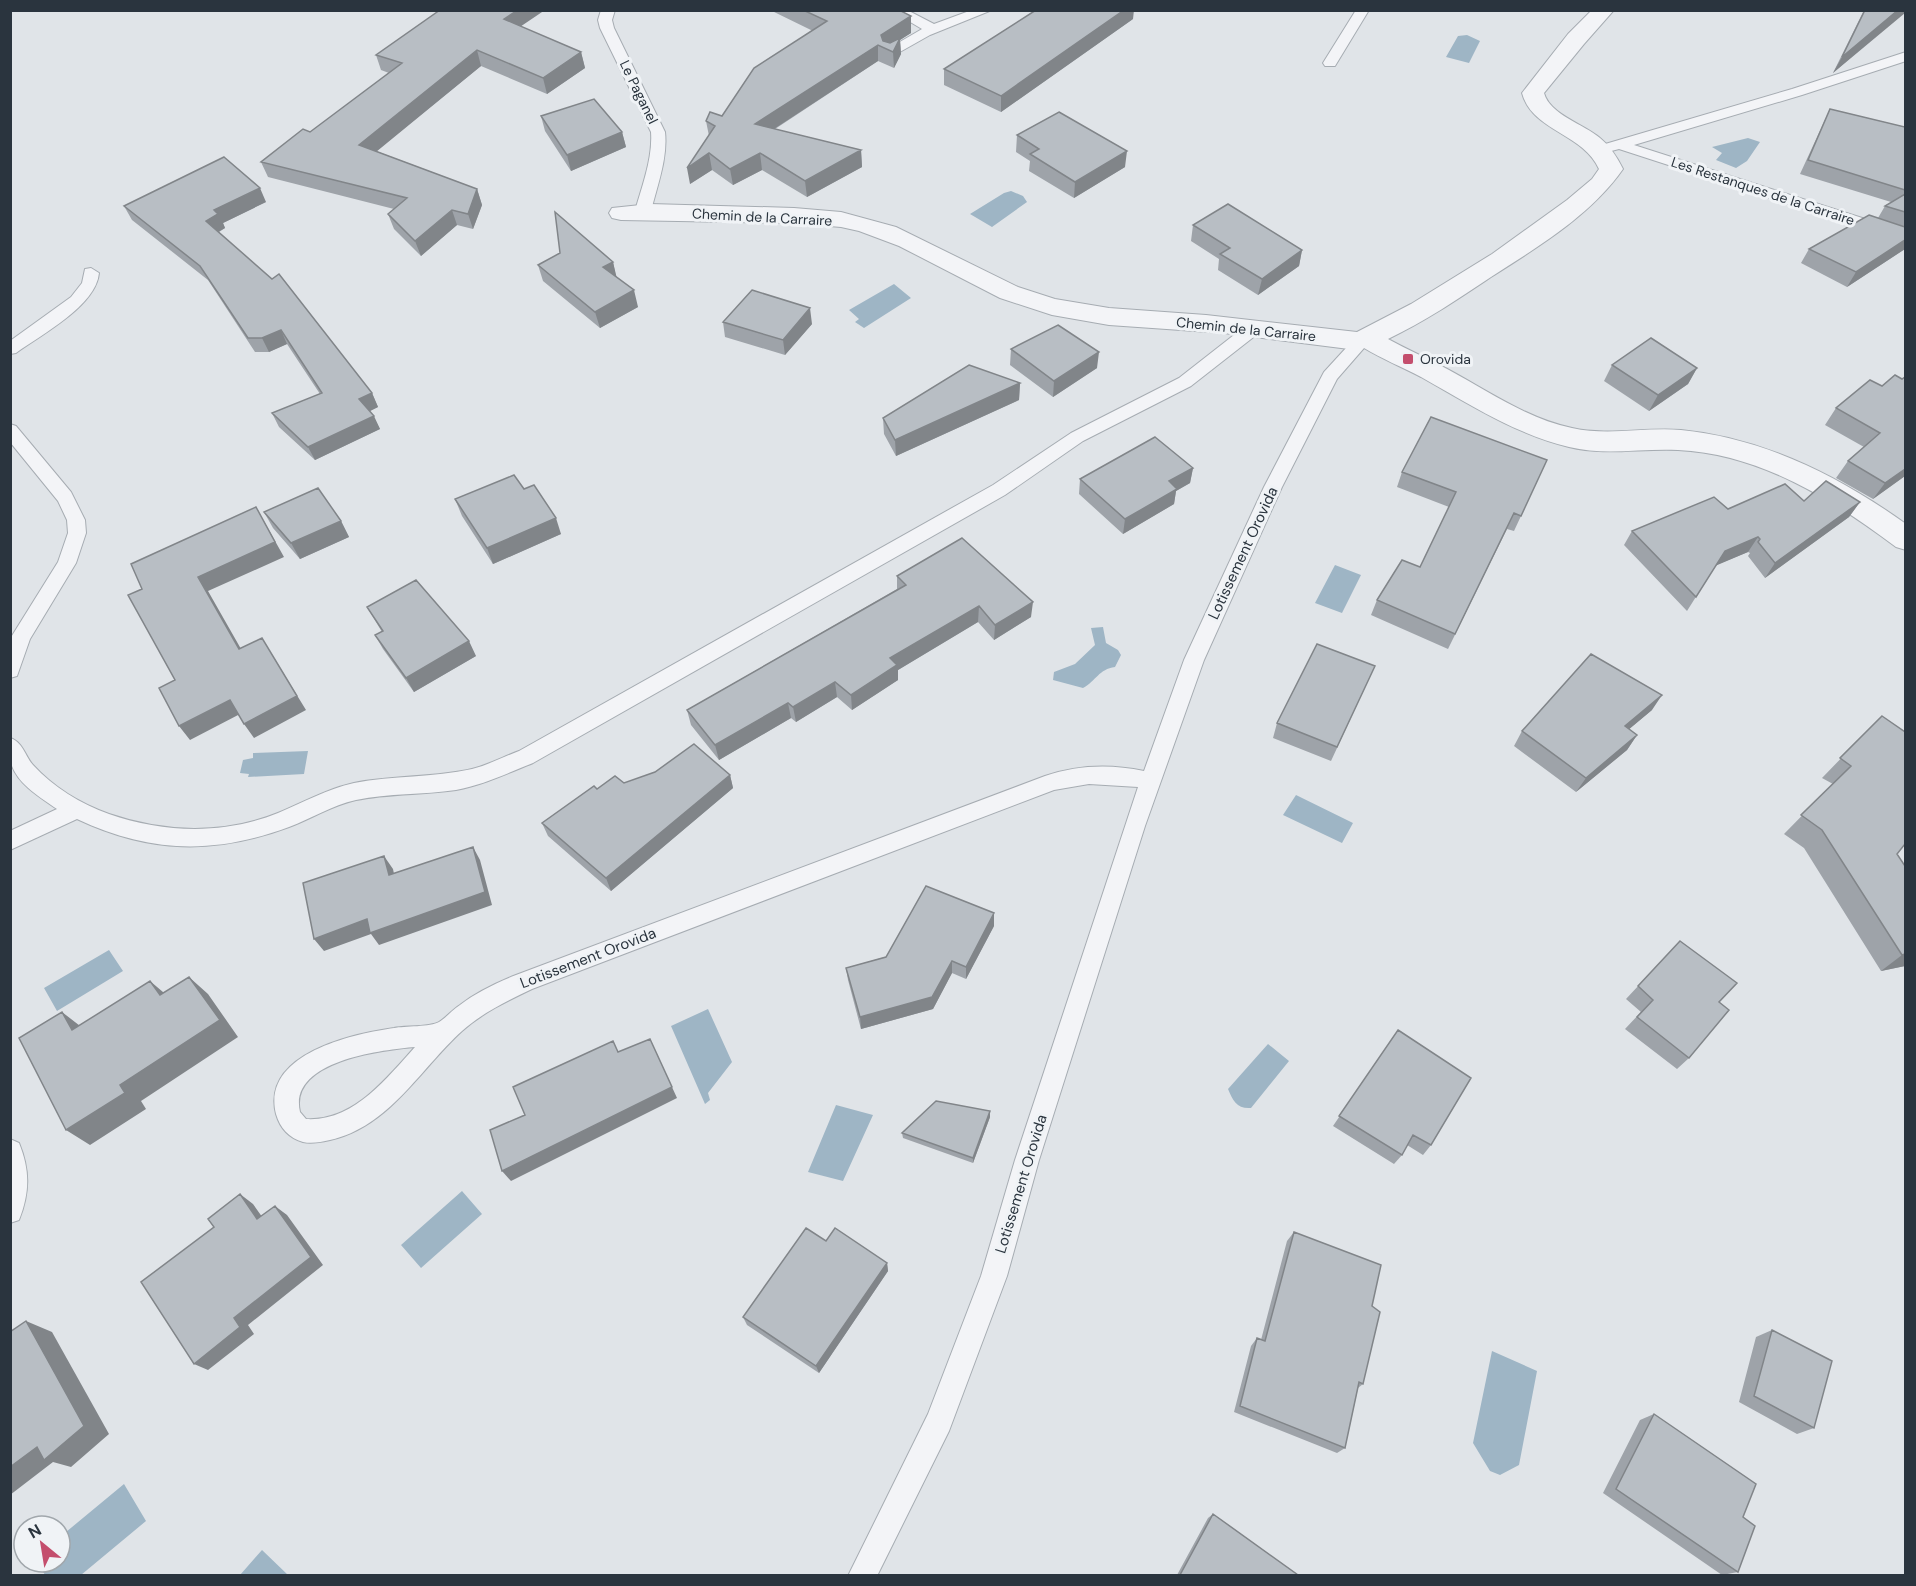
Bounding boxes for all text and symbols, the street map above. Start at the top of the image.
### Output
street label: Le Paganel [616,57,662,127]
street label: Les Restanques de la Carraire [1669,153,1857,229]
street label: Chemin de la Carraire [691,204,833,230]
street label: Chemin de la Carraire [1175,313,1317,345]
place label: Orovida [1420,350,1471,368]
marker: Orovida [1401,352,1415,366]
street label: Lotissement Orovida [1203,483,1283,623]
street label: Lotissement Orovida [517,923,659,993]
street label: Lotissement Orovida [990,1112,1052,1256]
north arrow [12,1514,72,1574]
text: N [24,1519,45,1543]

